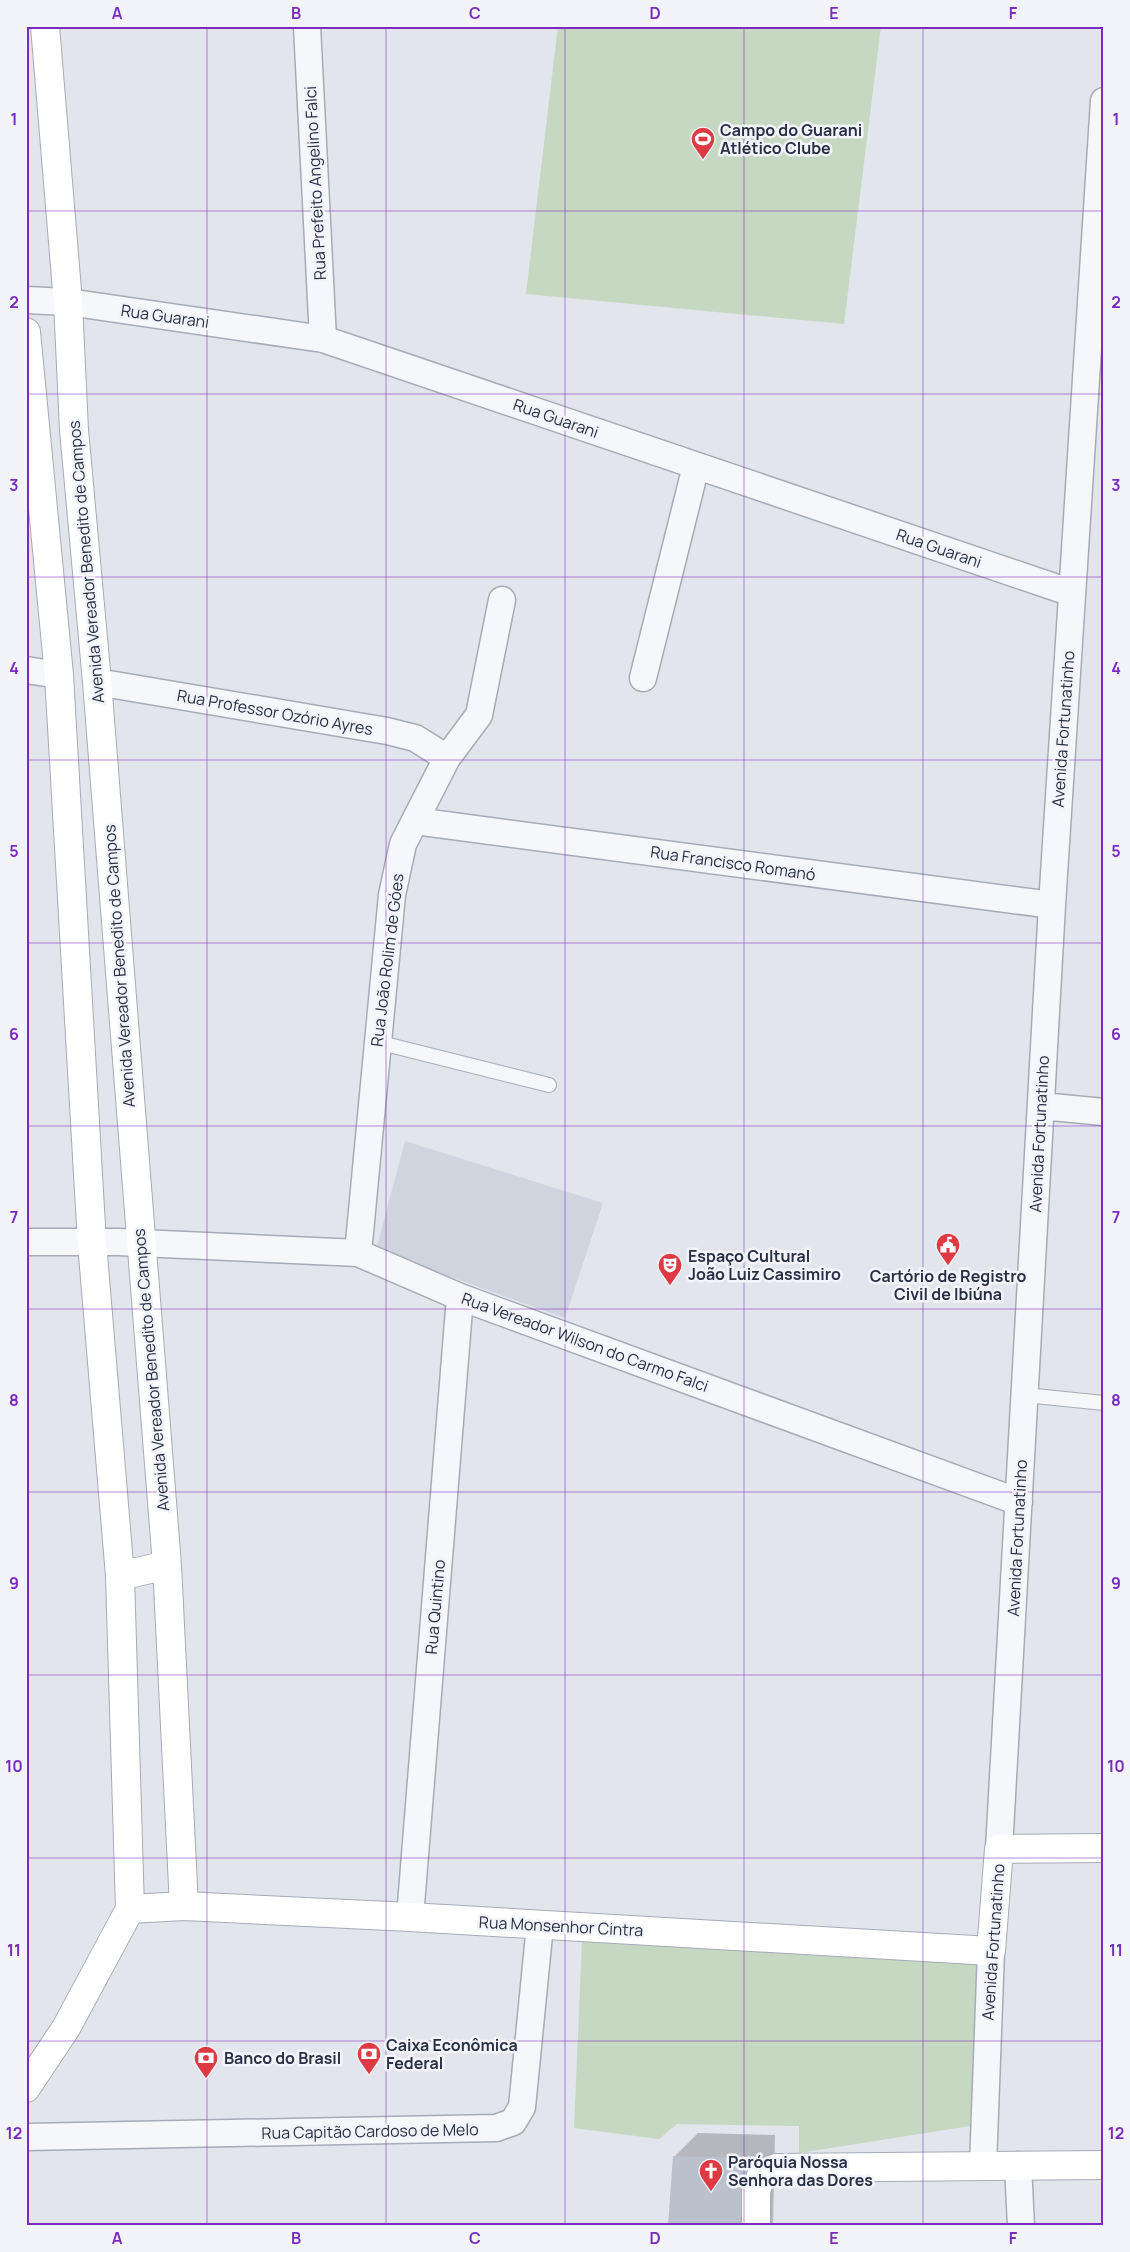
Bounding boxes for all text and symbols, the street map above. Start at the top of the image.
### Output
text: A [112,2,123,24]
text: B [291,2,301,24]
text: C [469,2,481,24]
text: D [649,2,661,24]
text: E [829,2,839,24]
text: F [1009,2,1018,24]
street label: Rua Prefeito Angelino Falci [299,85,331,281]
text: 1 [10,108,18,130]
text: 1 [1112,108,1120,130]
place label: Campo do Guarani Atlético Clube [720,119,862,159]
sports icon: Campo do Guarani Atlético Clube [690,126,716,160]
text: 2 [9,291,19,313]
text: 2 [1111,291,1121,313]
street label: Rua Guarani [119,299,211,333]
street label: Rua Guarani [510,393,602,443]
street label: Avenida Vereador Benedito de Campos [63,420,109,704]
text: 3 [9,474,19,496]
text: 3 [1111,474,1121,496]
street label: Rua Guarani [893,523,985,573]
street label: Avenida Fortunatinho [1047,650,1079,808]
text: 4 [9,657,19,679]
text: 4 [1111,657,1121,679]
street label: Rua Professor Ozório Ayres [175,684,375,740]
street label: Avenida Vereador Benedito de Campos [98,824,140,1108]
text: 5 [9,840,19,862]
text: 5 [1111,840,1121,862]
street label: Rua Francisco Romanó [649,841,817,885]
street label: Rua João Rolim de Góes [365,872,409,1048]
text: 6 [9,1023,19,1045]
text: 6 [1111,1023,1121,1045]
street label: Avenida Fortunatinho [1024,1055,1054,1213]
text: 7 [10,1206,18,1228]
text: 7 [1112,1206,1120,1228]
street label: Avenida Vereador Benedito de Campos [128,1228,174,1512]
public building icon: Cartório de Registro Civil de Ibiúna [935,1232,961,1266]
place label: Espaço Cultural João Luiz Cassimiro [688,1245,841,1285]
theatre icon: Espaço Cultural João Luiz Cassimiro [657,1252,683,1286]
place label: Cartório de Registro Civil de Ibiúna [870,1265,1026,1305]
street label: Rua Vereador Wilson do Carmo Falci [459,1287,711,1397]
text: 8 [9,1389,19,1411]
text: 8 [1111,1389,1121,1411]
street label: Avenida Fortunatinho [1002,1459,1032,1617]
street label: Rua Quintino [420,1559,450,1655]
text: 9 [9,1572,19,1594]
text: 9 [1111,1572,1121,1594]
text: 10 [5,1755,23,1777]
text: 10 [1107,1755,1125,1777]
street label: Avenida Fortunatinho [977,1863,1009,2021]
street label: Rua Monsenhor Cintra [478,1911,644,1941]
text: 11 [7,1939,21,1961]
text: 11 [1109,1939,1123,1961]
place label: Caixa Econômica Federal [386,2034,518,2074]
bank icon: Caixa Econômica Federal [356,2041,382,2075]
bank icon: Banco do Brasil [193,2045,219,2079]
place label: Banco do Brasil [224,2047,341,2069]
street label: Rua Capitão Cardoso de Melo [261,2118,479,2144]
text: 12 [6,2122,22,2144]
text: 12 [1108,2122,1124,2144]
place label: Paróquia Nossa Senhora das Dores [728,2151,873,2191]
church icon: Paróquia Nossa Senhora das Dores [698,2158,724,2192]
text: A [112,2227,123,2249]
text: B [291,2227,301,2249]
text: C [469,2227,481,2249]
text: D [649,2227,661,2249]
text: E [829,2227,839,2249]
text: F [1009,2227,1018,2249]

